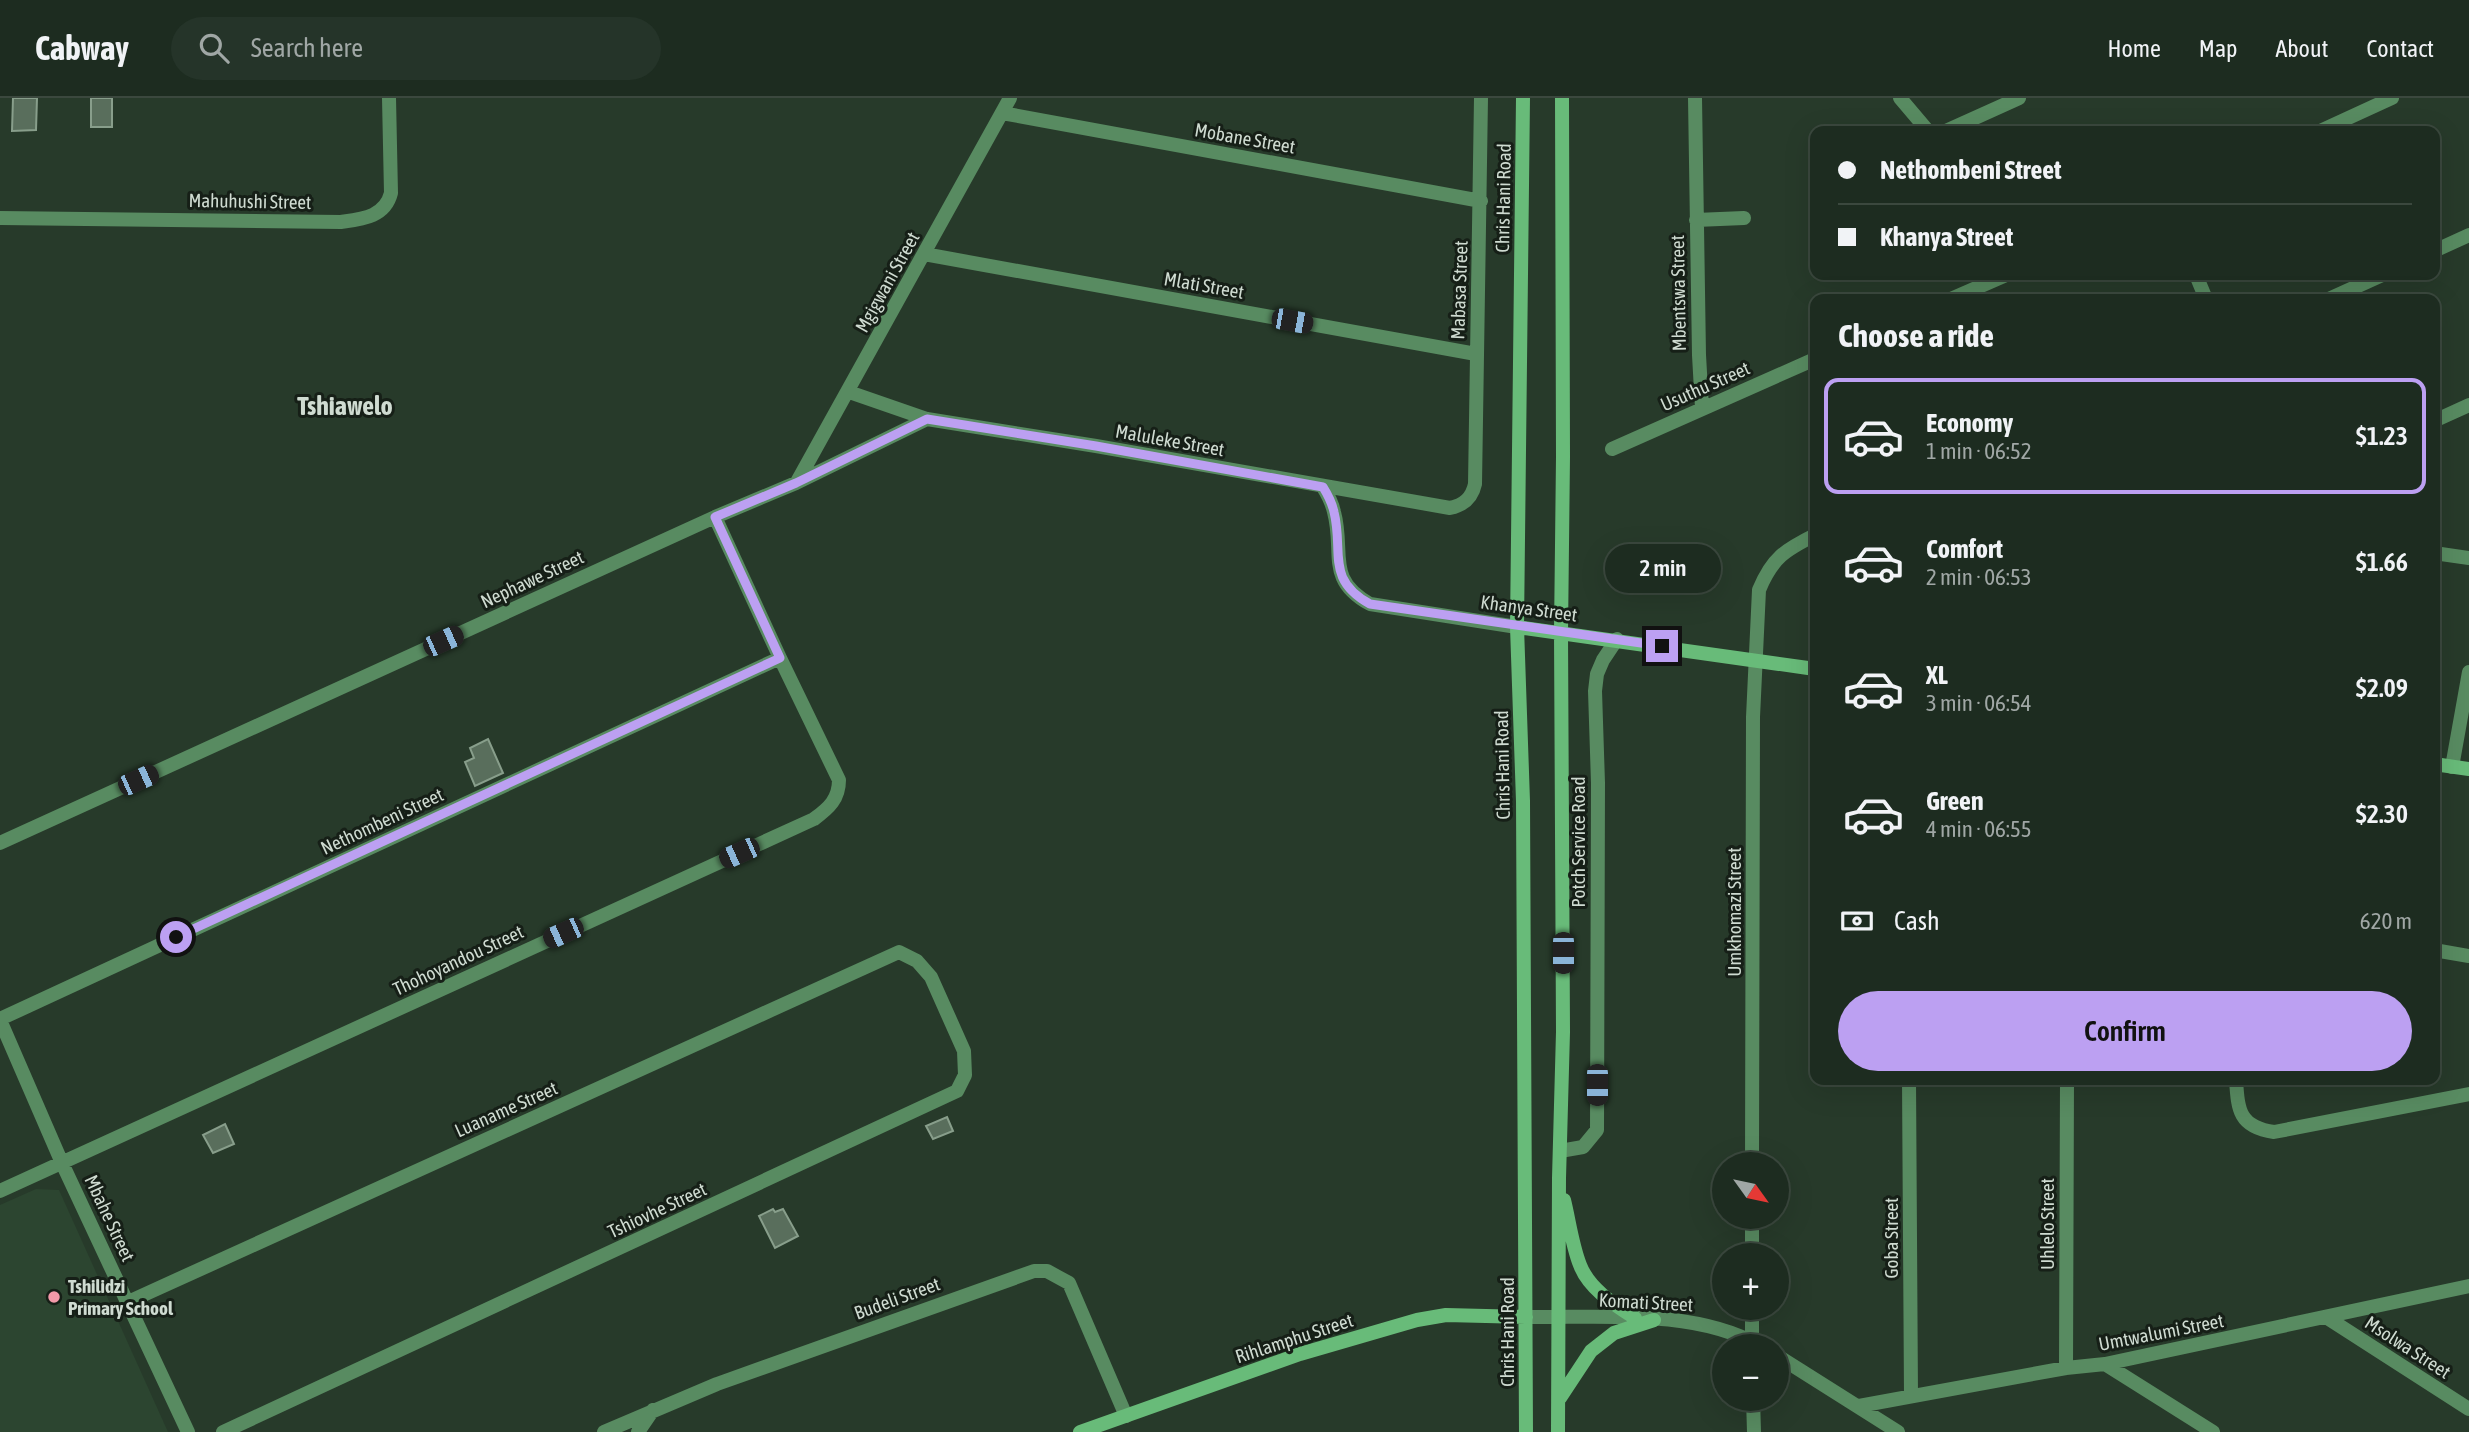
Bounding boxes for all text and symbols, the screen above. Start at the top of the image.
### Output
search box [171,17,661,80]
text: Cabway [35,29,129,67]
icon: search [195,29,233,67]
text: Search here [251,33,363,63]
text: Home [2107,35,2161,62]
text: Map [2199,35,2237,62]
text: About [2275,35,2328,62]
text: Contact [2366,35,2434,62]
street label: Mobane Street [1193,118,1297,158]
street label: Chris Hani Road [1491,143,1515,253]
text: Nethombeni Street [1880,155,2062,185]
street label: Mahuhushi Street [188,189,312,213]
text: Khanya Street [1880,222,2013,252]
street label: Mgigwani Street [850,228,924,336]
street label: Mbentswa Street [1666,235,1690,351]
street label: Mabasa Street [1446,240,1472,340]
street label: Mlati Street [1162,267,1246,303]
car [1270,307,1315,335]
text: Choose a ride [1838,317,1994,354]
street label: Usuthu Street [1657,357,1753,415]
district label: Tshiawelo [297,391,393,421]
icon: car [1842,405,1905,468]
text: Economy [1926,408,2013,438]
street label: Maluleke Street [1114,420,1226,460]
text: $1.23 [2356,421,2408,451]
text: 1 min · 06:52 [1926,438,2032,464]
icon: car [1842,531,1905,594]
text: Comfort [1926,534,2003,564]
callout: 2 min [1604,545,1720,594]
street label: Nephawe Street [477,546,587,612]
text: $1.66 [2356,547,2408,577]
text: 2 min [1640,555,1686,581]
text: 2 min · 06:53 [1926,564,2032,590]
street label: Khanya Street [1479,590,1579,626]
car [420,623,467,659]
route end [1646,630,1678,662]
icon: car [1842,657,1905,720]
text: XL [1926,660,1948,690]
text: $2.09 [2356,673,2408,703]
text: 3 min · 06:54 [1926,690,2032,716]
street label: Chris Hani Road [1490,710,1514,820]
car [115,762,162,798]
street label: Potch Service Road [1567,776,1589,908]
street label: Nethombeni Street [317,783,447,859]
icon: car [1842,783,1905,846]
text: Green [1926,786,1984,816]
text: $2.30 [2356,799,2408,829]
text: 4 min · 06:55 [1926,816,2032,842]
car [716,835,763,871]
street label: Umkhomazi Street [1723,847,1745,977]
icon: cash [1838,902,1876,940]
text: Cash [1894,906,1940,936]
text: 620 m [2360,908,2412,934]
car [540,915,587,951]
street label: Thohoyandou Street [389,920,527,1000]
route start [160,921,192,953]
car [1553,932,1574,974]
button: Confirm [1838,991,2412,1071]
car [1587,1064,1608,1106]
street label: Luaname Street [451,1077,561,1141]
north arrow [1712,1152,1788,1228]
map controls [1712,1152,1789,1411]
street label: Mbahe Street [80,1171,140,1265]
street label: Tshiovhe Street [604,1178,710,1242]
street label: Uhlelo Street [2036,1178,2058,1270]
street label: Goba Street [1880,1197,1902,1279]
button: + [1712,1243,1789,1320]
street label: Budeli Street [851,1272,943,1324]
place label: Tshilidzi Primary School [68,1275,174,1319]
street label: Chris Hani Road [1496,1277,1518,1387]
marker: Tshilidzi Primary School [46,1289,62,1305]
street label: Komati Street [1598,1289,1694,1315]
street label: Rihlamphu Street [1232,1309,1356,1367]
street label: Umtwalumi Street [2097,1309,2225,1355]
street label: Msolwa Street [2361,1311,2455,1383]
button: − [1712,1334,1789,1411]

